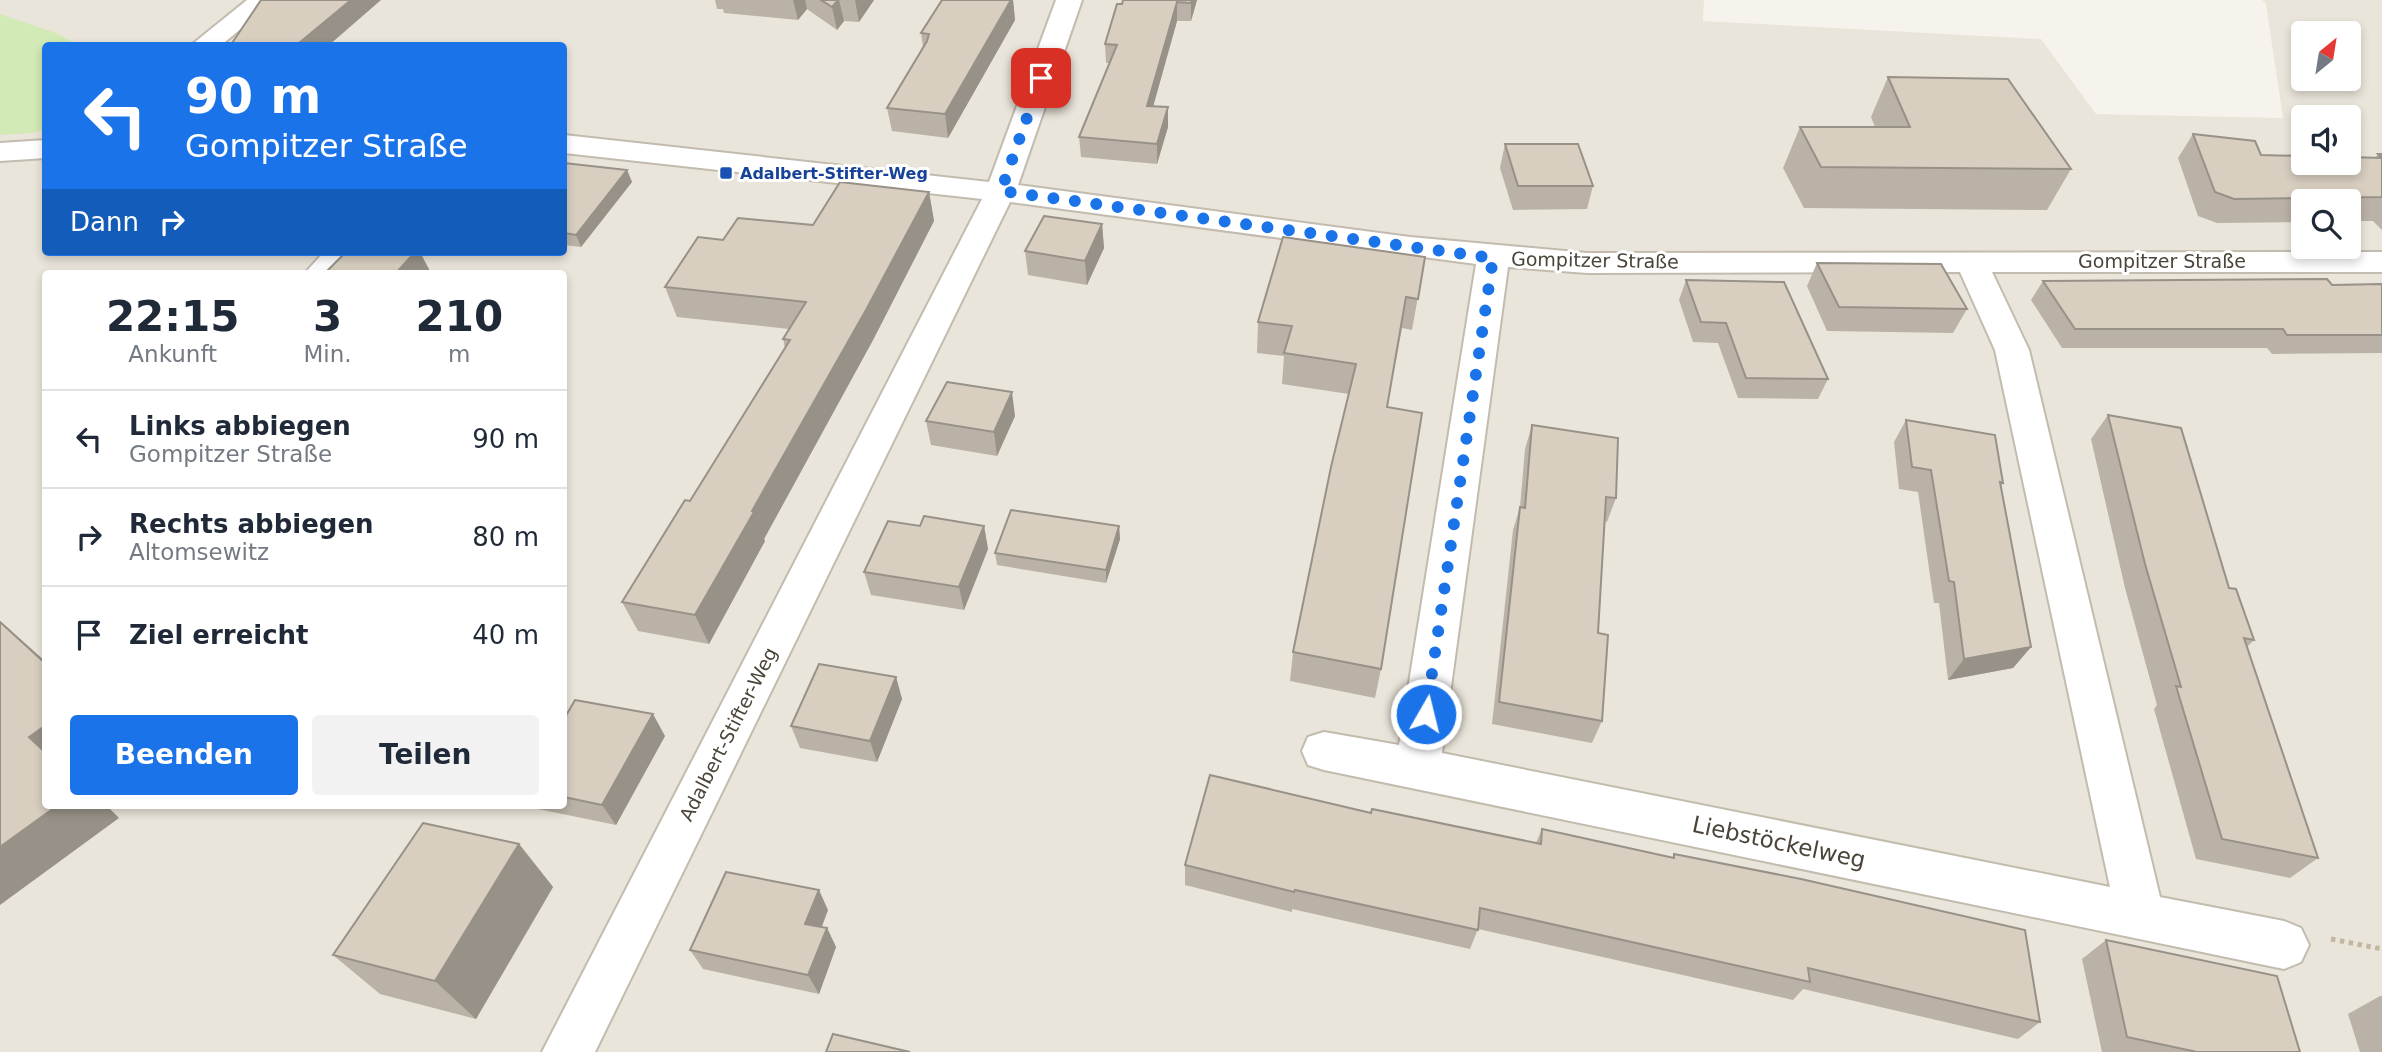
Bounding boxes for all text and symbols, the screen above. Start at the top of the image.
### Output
north arrow [2291,21,2361,91]
map controls [2291,21,2361,259]
pin [1011,48,1071,108]
icon: arrive [1022,59,1060,97]
text: 90 m [185,68,321,125]
icon: left [70,70,161,161]
button: sound [2291,105,2361,175]
text: Gompitzer Straße [185,127,468,165]
place label: Adalbert-Stifter-Weg [740,164,928,183]
marker: Adalbert-Stifter-Weg [718,165,734,181]
button: search [2291,189,2361,259]
icon: right [153,203,191,241]
text: Dann [70,207,139,237]
street label: Gompitzer Straße [1511,248,1679,272]
street label: Gompitzer Straße [2078,250,2246,272]
text: 22:15 [106,292,240,341]
text: 3 [313,292,342,341]
text: 210 [415,292,503,341]
text: Ankunft [128,341,217,367]
text: Min. [303,341,352,367]
text: m [448,341,470,367]
text: Links abbiegen [129,411,351,441]
icon: left [70,420,108,458]
text: 90 m [472,424,539,454]
text: Gompitzer Straße [129,441,332,467]
text: Rechts abbiegen [129,509,374,539]
icon: right [70,518,108,556]
text: 80 m [472,522,539,552]
text: Altomsewitz [129,539,269,565]
icon: arrive [70,616,108,654]
text: Ziel erreicht [129,620,309,650]
text: 40 m [472,620,539,650]
street label: Adalbert-Stifter-Weg [675,644,781,824]
position arrow [1389,677,1463,751]
button: Beenden [70,715,298,795]
button: Teilen [312,715,539,795]
street label: Liebstöckelweg [1690,811,1868,873]

